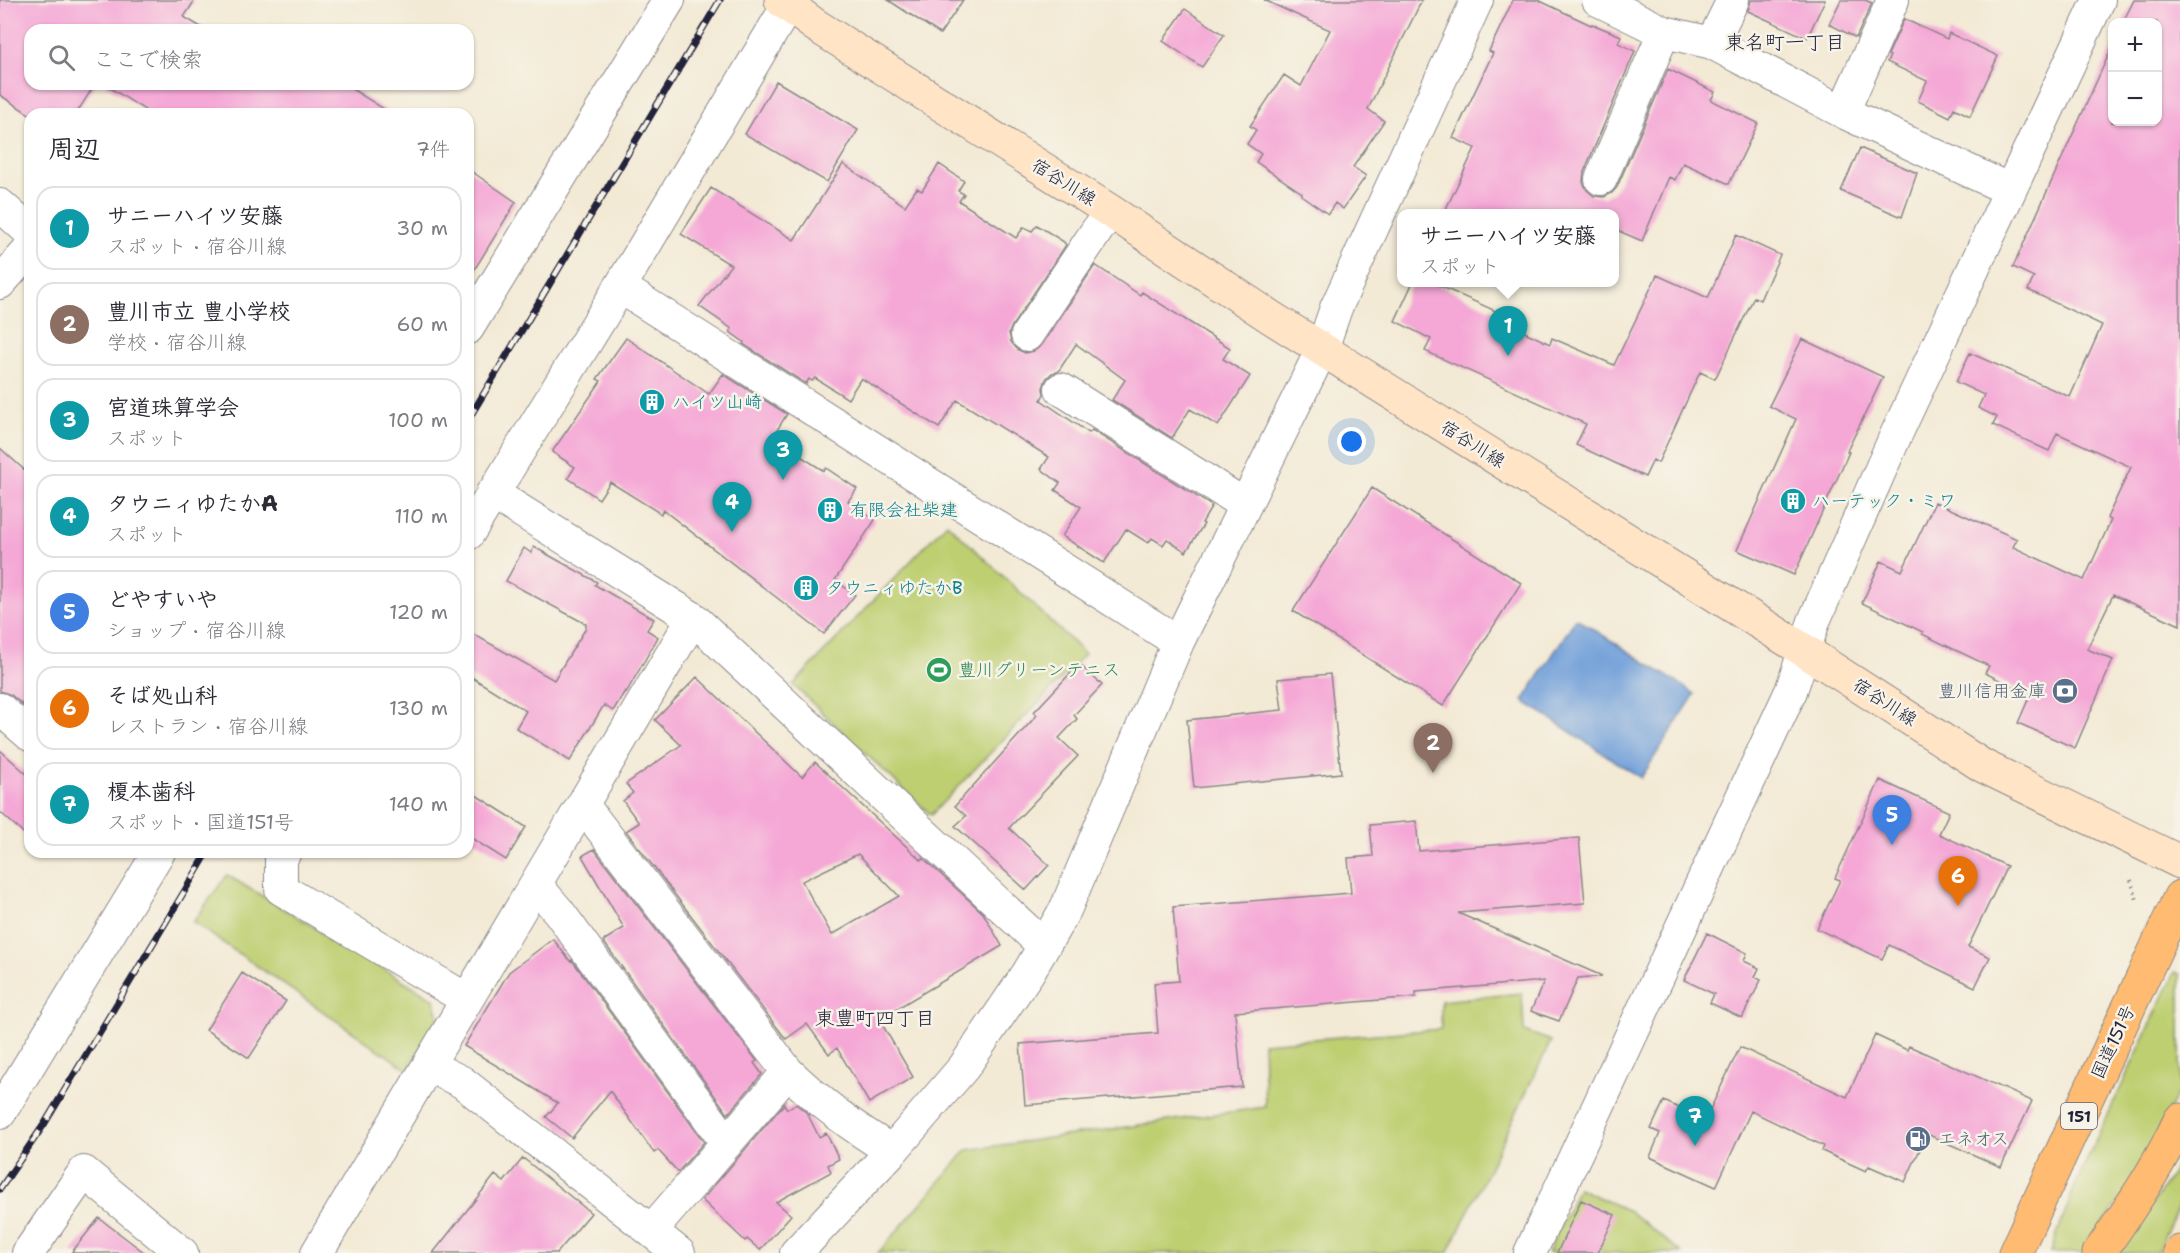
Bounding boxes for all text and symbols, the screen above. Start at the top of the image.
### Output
map controls [2108,18,2162,126]
button: + [2108,18,2162,72]
search box [24,24,474,90]
district label: 東名町一丁目 [1725,29,1845,55]
icon: search [45,41,78,74]
text: ここで検索 [93,45,203,74]
button: − [2108,72,2162,126]
text: 周辺 [48,131,100,166]
text: 7件 [416,136,450,162]
street label: 宿谷川線 [1027,153,1101,211]
text: サニーハイツ安藤 [107,201,283,230]
popup [1397,209,1619,287]
text: 1 [65,215,74,241]
text: 30 m [396,215,448,241]
text: サニーハイツ安藤 [1420,221,1596,250]
text: スポット · 宿谷川線 [107,233,286,259]
text: スポット [1420,253,1500,279]
text: 豊川市立 豊小学校 [107,297,291,326]
pin: 1 [1488,306,1528,356]
text: 2 [63,311,77,337]
text: 60 m [396,311,448,337]
text: 学校 · 宿谷川線 [107,329,246,355]
building icon: ハイツ山崎 [637,387,667,417]
place label: ハイツ山崎 [672,390,762,414]
text: 宮道珠算学会 [107,393,239,422]
text: 3 [63,407,77,433]
text: 100 m [388,407,448,433]
street label: 宿谷川線 [1436,415,1510,473]
text: スポット [107,425,187,451]
your location [1337,427,1366,456]
pin: 3 [764,430,802,480]
pin: 4 [712,482,752,532]
building icon: ハーテック・ミワ [1778,486,1808,516]
text: タウニィゆたかA [107,489,278,518]
place label: ハーテック・ミワ [1812,489,1956,513]
building icon: 有限会社柴建 [815,495,845,525]
place label: 有限会社柴建 [850,498,958,522]
text: 4 [63,503,77,529]
text: 110 m [394,503,448,529]
text: スポット [107,521,187,547]
building icon: タウニィゆたかB [791,573,821,603]
place label: タウニィゆたかB [826,576,963,600]
text: どやすいや [107,585,218,614]
text: 5 [63,599,76,625]
text: 120 m [389,599,448,625]
text: ショップ · 宿谷川線 [107,617,285,643]
sports icon: 豊川グリーンテニス [924,655,954,685]
place label: 豊川グリーンテニス [958,658,1120,682]
street label: 宿谷川線 [1848,672,1922,732]
bank icon: 豊川信用金庫 [2050,676,2080,706]
place label: 豊川信用金庫 [1938,679,2046,703]
text: そば処山科 [107,681,217,710]
text: 6 [63,695,77,721]
text: 130 m [389,695,448,721]
text: レストラン · 宿谷川線 [107,713,308,739]
pin: 2 [1414,724,1452,773]
text: 榎本歯科 [107,777,195,806]
text: 7 [63,791,77,817]
text: 140 m [389,791,448,817]
pin: 5 [1872,796,1912,845]
text: スポット · 国道151号 [107,809,294,835]
pin: 6 [1938,856,1978,906]
street label: 国道151号 [2085,1001,2141,1083]
district label: 東豊町四丁目 [815,1005,935,1031]
pin: 7 [1676,1096,1714,1146]
road number: 151 [2061,1103,2097,1129]
fuel station icon: エネオス [1903,1124,1933,1154]
place label: エネオス [1938,1127,2009,1151]

